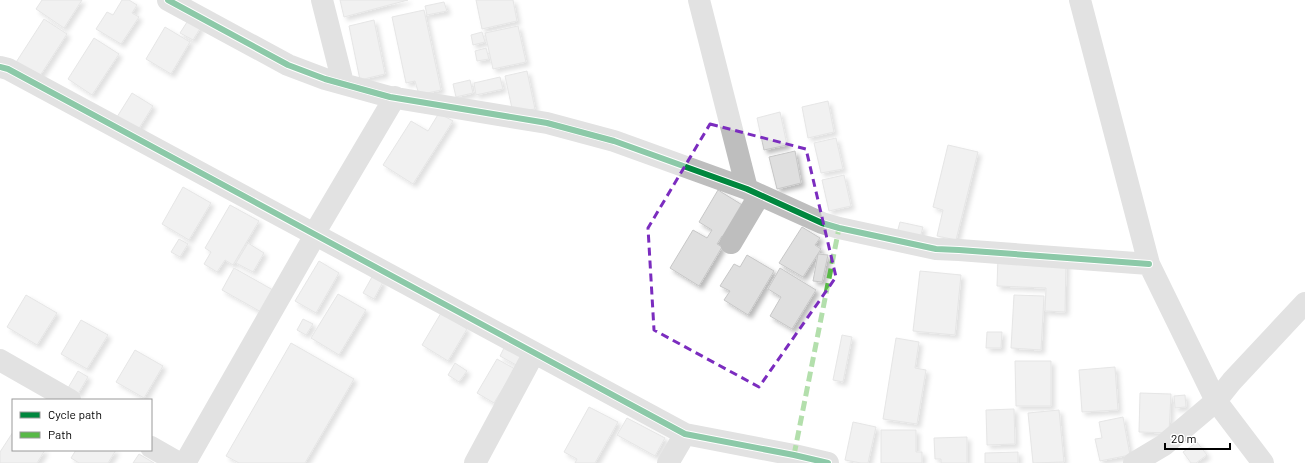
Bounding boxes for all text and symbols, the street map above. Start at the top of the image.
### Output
legend [12,399,152,451]
text: Cycle path [48,407,102,421]
scale bar [1165,425,1230,451]
text: Path [48,427,72,441]
text: 20 m [1171,431,1197,445]

